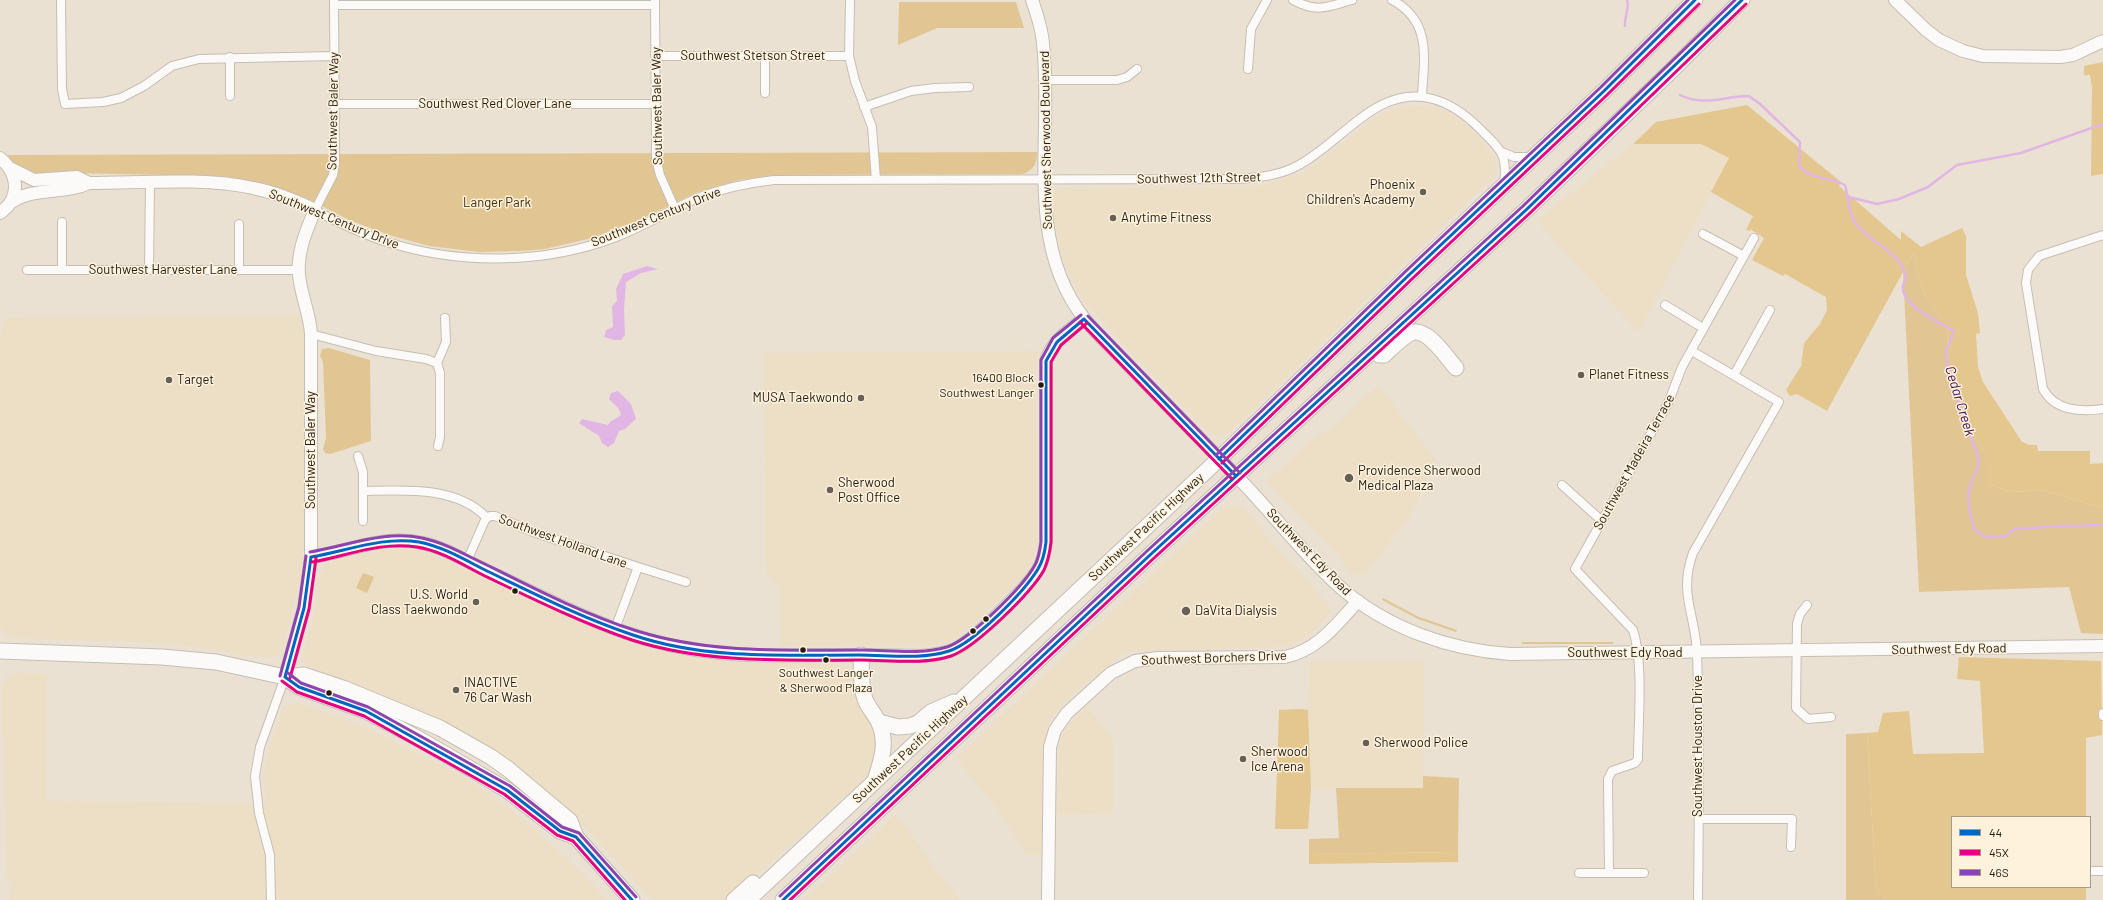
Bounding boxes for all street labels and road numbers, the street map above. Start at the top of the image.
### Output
street label: Southwest Baler Way [648,47,666,165]
street label: Southwest Stetson Street [681,48,825,64]
street label: Southwest Sherwood Boulevard [1037,51,1055,229]
street label: Southwest Baler Way [324,52,342,170]
street label: Southwest Red Clover Lane [418,96,572,112]
street label: Southwest 12th Street [1137,169,1261,187]
street label: Southwest Century Drive [589,184,723,250]
street label: Southwest Century Drive [267,186,401,252]
street label: Southwest Harvester Lane [89,262,237,278]
street label: Southwest Baler Way [303,391,319,509]
street label: Southwest Madeira Terrace [1590,391,1678,533]
street label: Southwest Pacific Highway [1085,469,1207,585]
street label: Southwest Edy Road [1263,505,1355,599]
street label: Southwest Holland Lane [497,510,629,572]
street label: Southwest Edy Road [1891,640,2007,658]
street label: Southwest Edy Road [1567,645,1683,661]
street label: Southwest Borchers Drive [1141,648,1287,668]
street label: Southwest Houston Drive [1690,675,1706,817]
street label: Southwest Pacific Highway [849,691,971,807]

